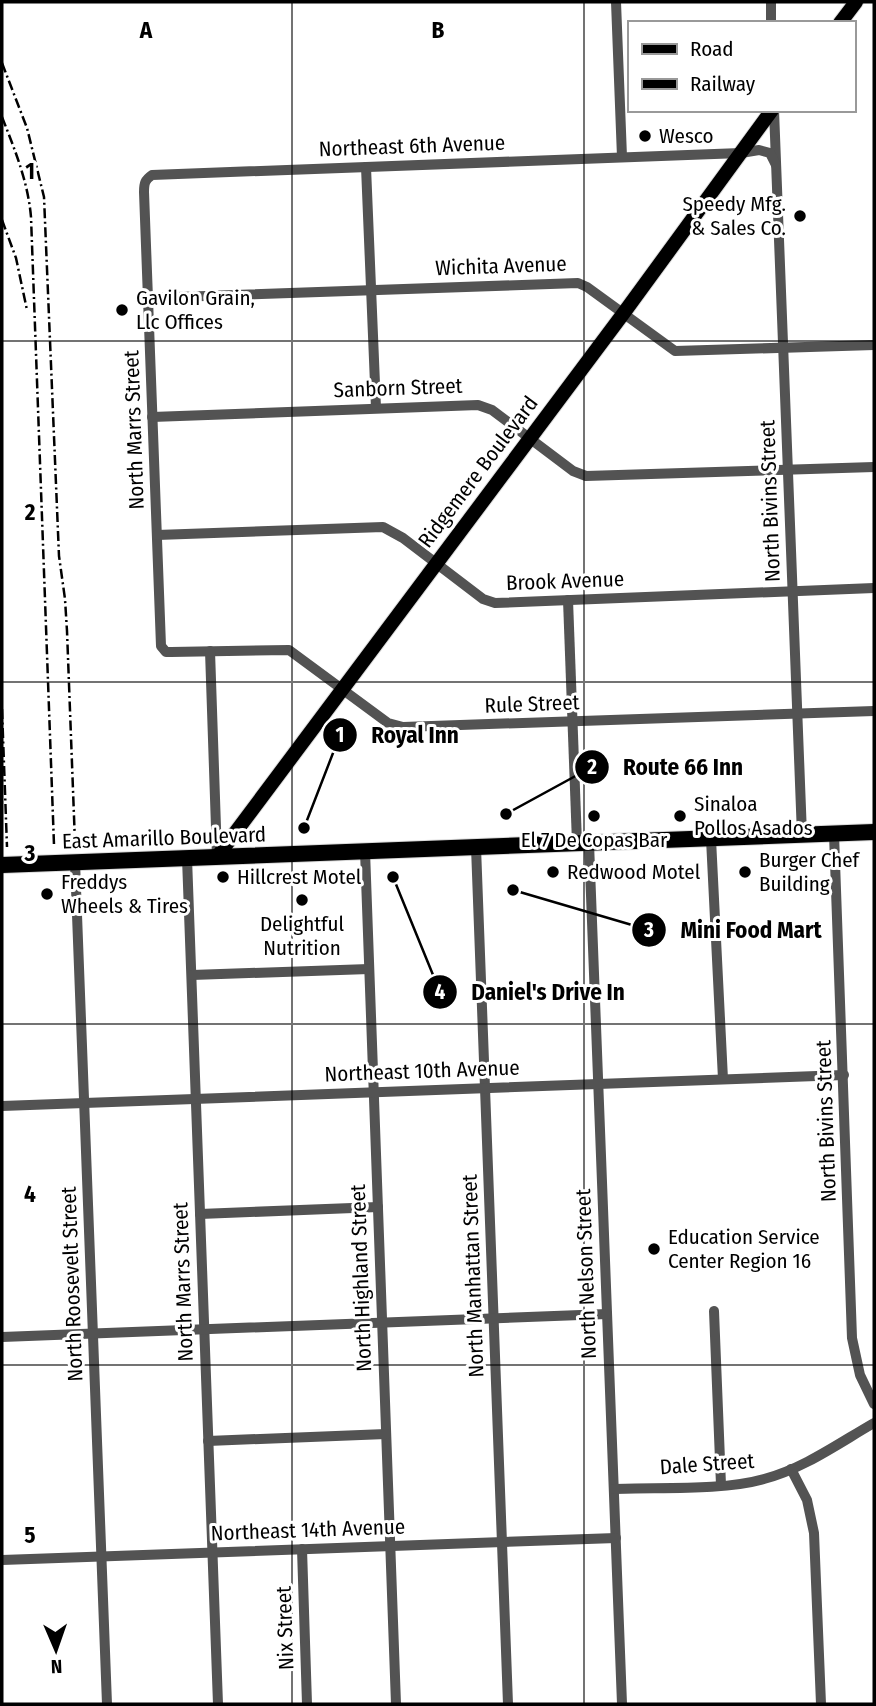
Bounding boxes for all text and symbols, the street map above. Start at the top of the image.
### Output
text: A [139,16,153,44]
text: B [432,16,445,44]
legend [628,21,855,112]
text: Road [690,36,734,62]
text: Railway [690,71,756,97]
place label: Wesco [659,123,714,149]
marker: Wesco [637,128,653,144]
street label: Northeast 6th Avenue [318,130,506,162]
text: 1 [25,157,35,185]
place label: Speedy Mfg. & Sales Co. [682,191,786,241]
marker: Speedy Mfg. & Sales Co. [792,208,808,224]
street label: Wichita Avenue [435,251,567,281]
place label: Gavilon Grain, Llc Offices [136,285,255,335]
marker: Gavilon Grain, Llc Offices [114,302,130,318]
street label: North Marrs Street [118,350,150,510]
street label: Sanborn Street [333,373,463,403]
street label: Ridgemere Boulevard [413,391,543,553]
street label: North Bivins Street [754,419,786,582]
text: 2 [24,498,36,526]
street label: Brook Avenue [506,566,624,596]
street label: Rule Street [484,689,580,719]
callout: Royal Inn [322,713,473,757]
text: Royal Inn [371,721,459,749]
text: 1 [336,722,344,748]
callout: Route 66 Inn [574,745,757,789]
text: Route 66 Inn [623,753,743,781]
text: 2 [586,754,597,780]
place label: Sinaloa Pollos Asados [694,791,813,841]
marker: El 7 De Copas Bar [586,808,602,824]
marker: Sinaloa Pollos Asados [672,808,688,824]
street label: East Amarillo Boulevard [62,821,266,855]
place label: El 7 De Copas Bar [521,827,668,853]
text: 3 [24,839,36,867]
place label: Burger Chef Building [759,847,861,897]
place label: Redwood Motel [567,859,701,885]
place label: Hillcrest Motel [237,864,362,890]
marker: Redwood Motel [545,864,561,880]
marker: Burger Chef Building [737,864,753,880]
place label: Freddys Wheels & Tires [61,869,188,919]
marker: Hillcrest Motel [215,869,231,885]
marker: Freddys Wheels & Tires [39,886,55,902]
marker: Delightful Nutrition [294,892,310,908]
callout: Mini Food Mart [632,908,836,952]
place label: Delightful Nutrition [260,911,345,961]
text: Mini Food Mart [680,916,822,944]
text: 3 [643,917,654,943]
callout: Daniel's Drive In [422,970,639,1014]
text: Daniel's Drive In [471,978,625,1006]
text: 4 [435,979,446,1005]
street label: North Bivins Street [810,1039,842,1202]
street label: Northeast 10th Avenue [324,1055,520,1087]
street label: North Manhattan Street [456,1174,490,1378]
text: 4 [24,1180,36,1208]
street label: North Highland Street [345,1184,377,1372]
street label: North Roosevelt Street [56,1186,88,1382]
street label: North Nelson Street [570,1188,602,1360]
street label: North Marrs Street [167,1202,199,1362]
place label: Education Service Center Region 16 [668,1224,820,1274]
marker: Education Service Center Region 16 [646,1241,662,1257]
street label: Dale Street [659,1448,755,1480]
street label: Northeast 14th Avenue [210,1514,406,1546]
text: 5 [24,1521,36,1549]
street label: Nix Street [271,1586,299,1670]
north arrow [21,1615,91,1685]
text: N [50,1655,63,1678]

